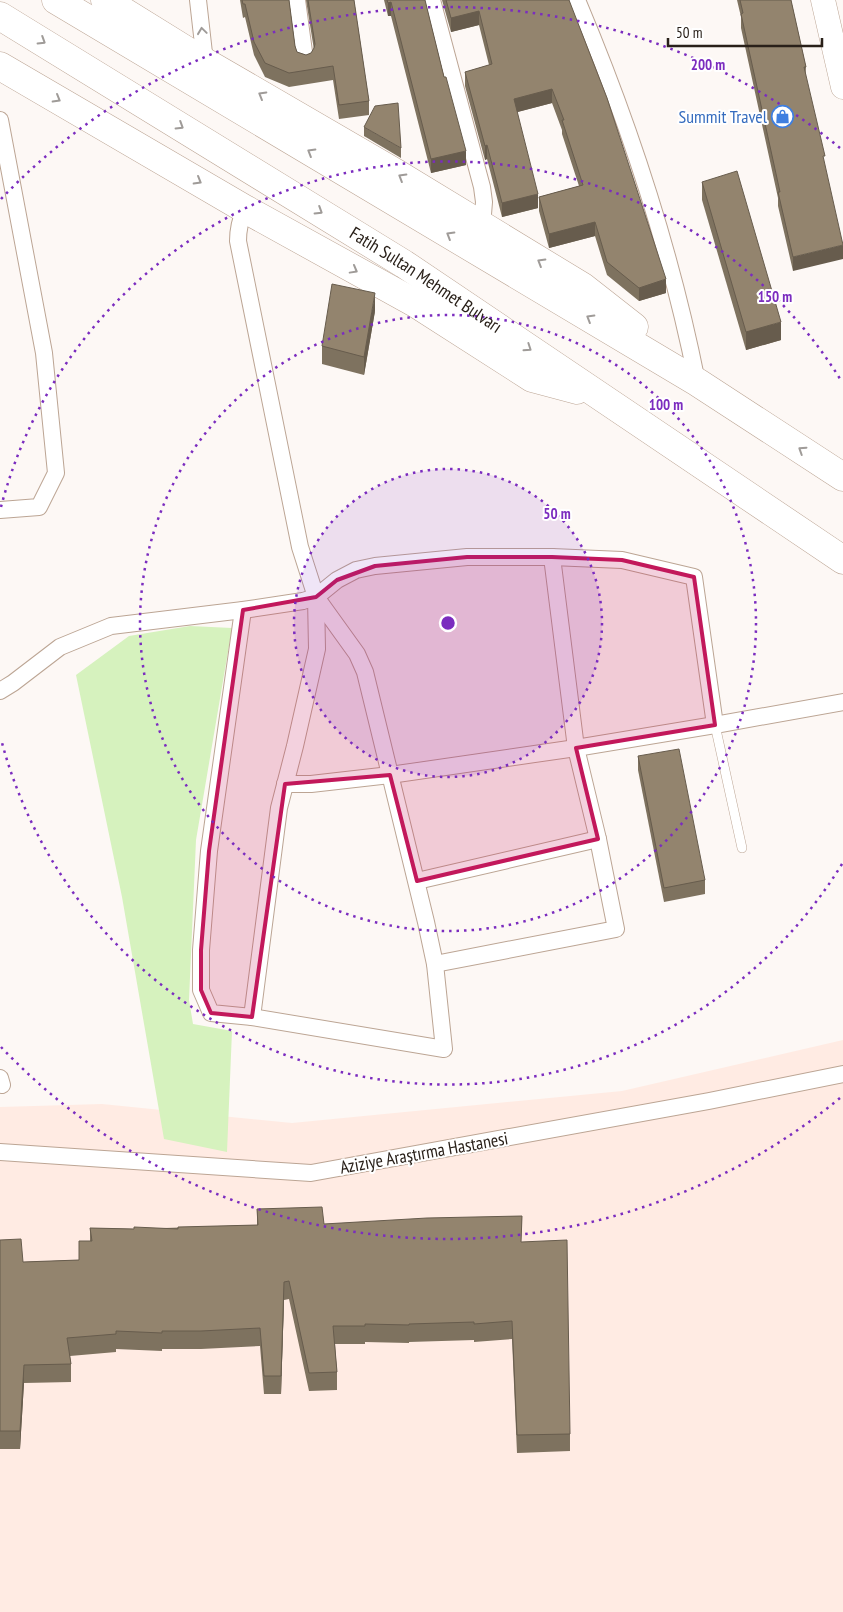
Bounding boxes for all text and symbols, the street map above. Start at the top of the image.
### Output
scale bar [668,15,822,47]
text: 50 m [676,23,702,42]
one-way arrow [197,27,208,35]
one-way arrow [36,35,45,45]
text: 200 m [691,55,725,74]
one-way arrow [258,91,267,101]
one-way arrow [52,93,61,103]
place label: Summit Travel [679,105,768,128]
shop icon: Summit Travel [771,105,795,129]
one-way arrow [175,120,184,130]
one-way arrow [307,148,316,158]
one-way arrow [399,173,408,183]
one-way arrow [192,175,201,185]
one-way arrow [313,205,322,215]
street label: Fatih Sultan Mehmet Bulvarı [346,222,507,338]
one-way arrow [447,231,456,241]
one-way arrow [537,258,546,268]
one-way arrow [349,264,358,274]
text: 150 m [758,287,792,306]
one-way arrow [587,315,596,325]
one-way arrow [522,342,532,351]
text: 100 m [649,395,683,414]
one-way arrow [798,447,807,457]
text: 50 m [543,504,571,523]
centre of rings [439,614,457,632]
street label: Aziziye Araştırma Hastanesi [338,1126,510,1179]

